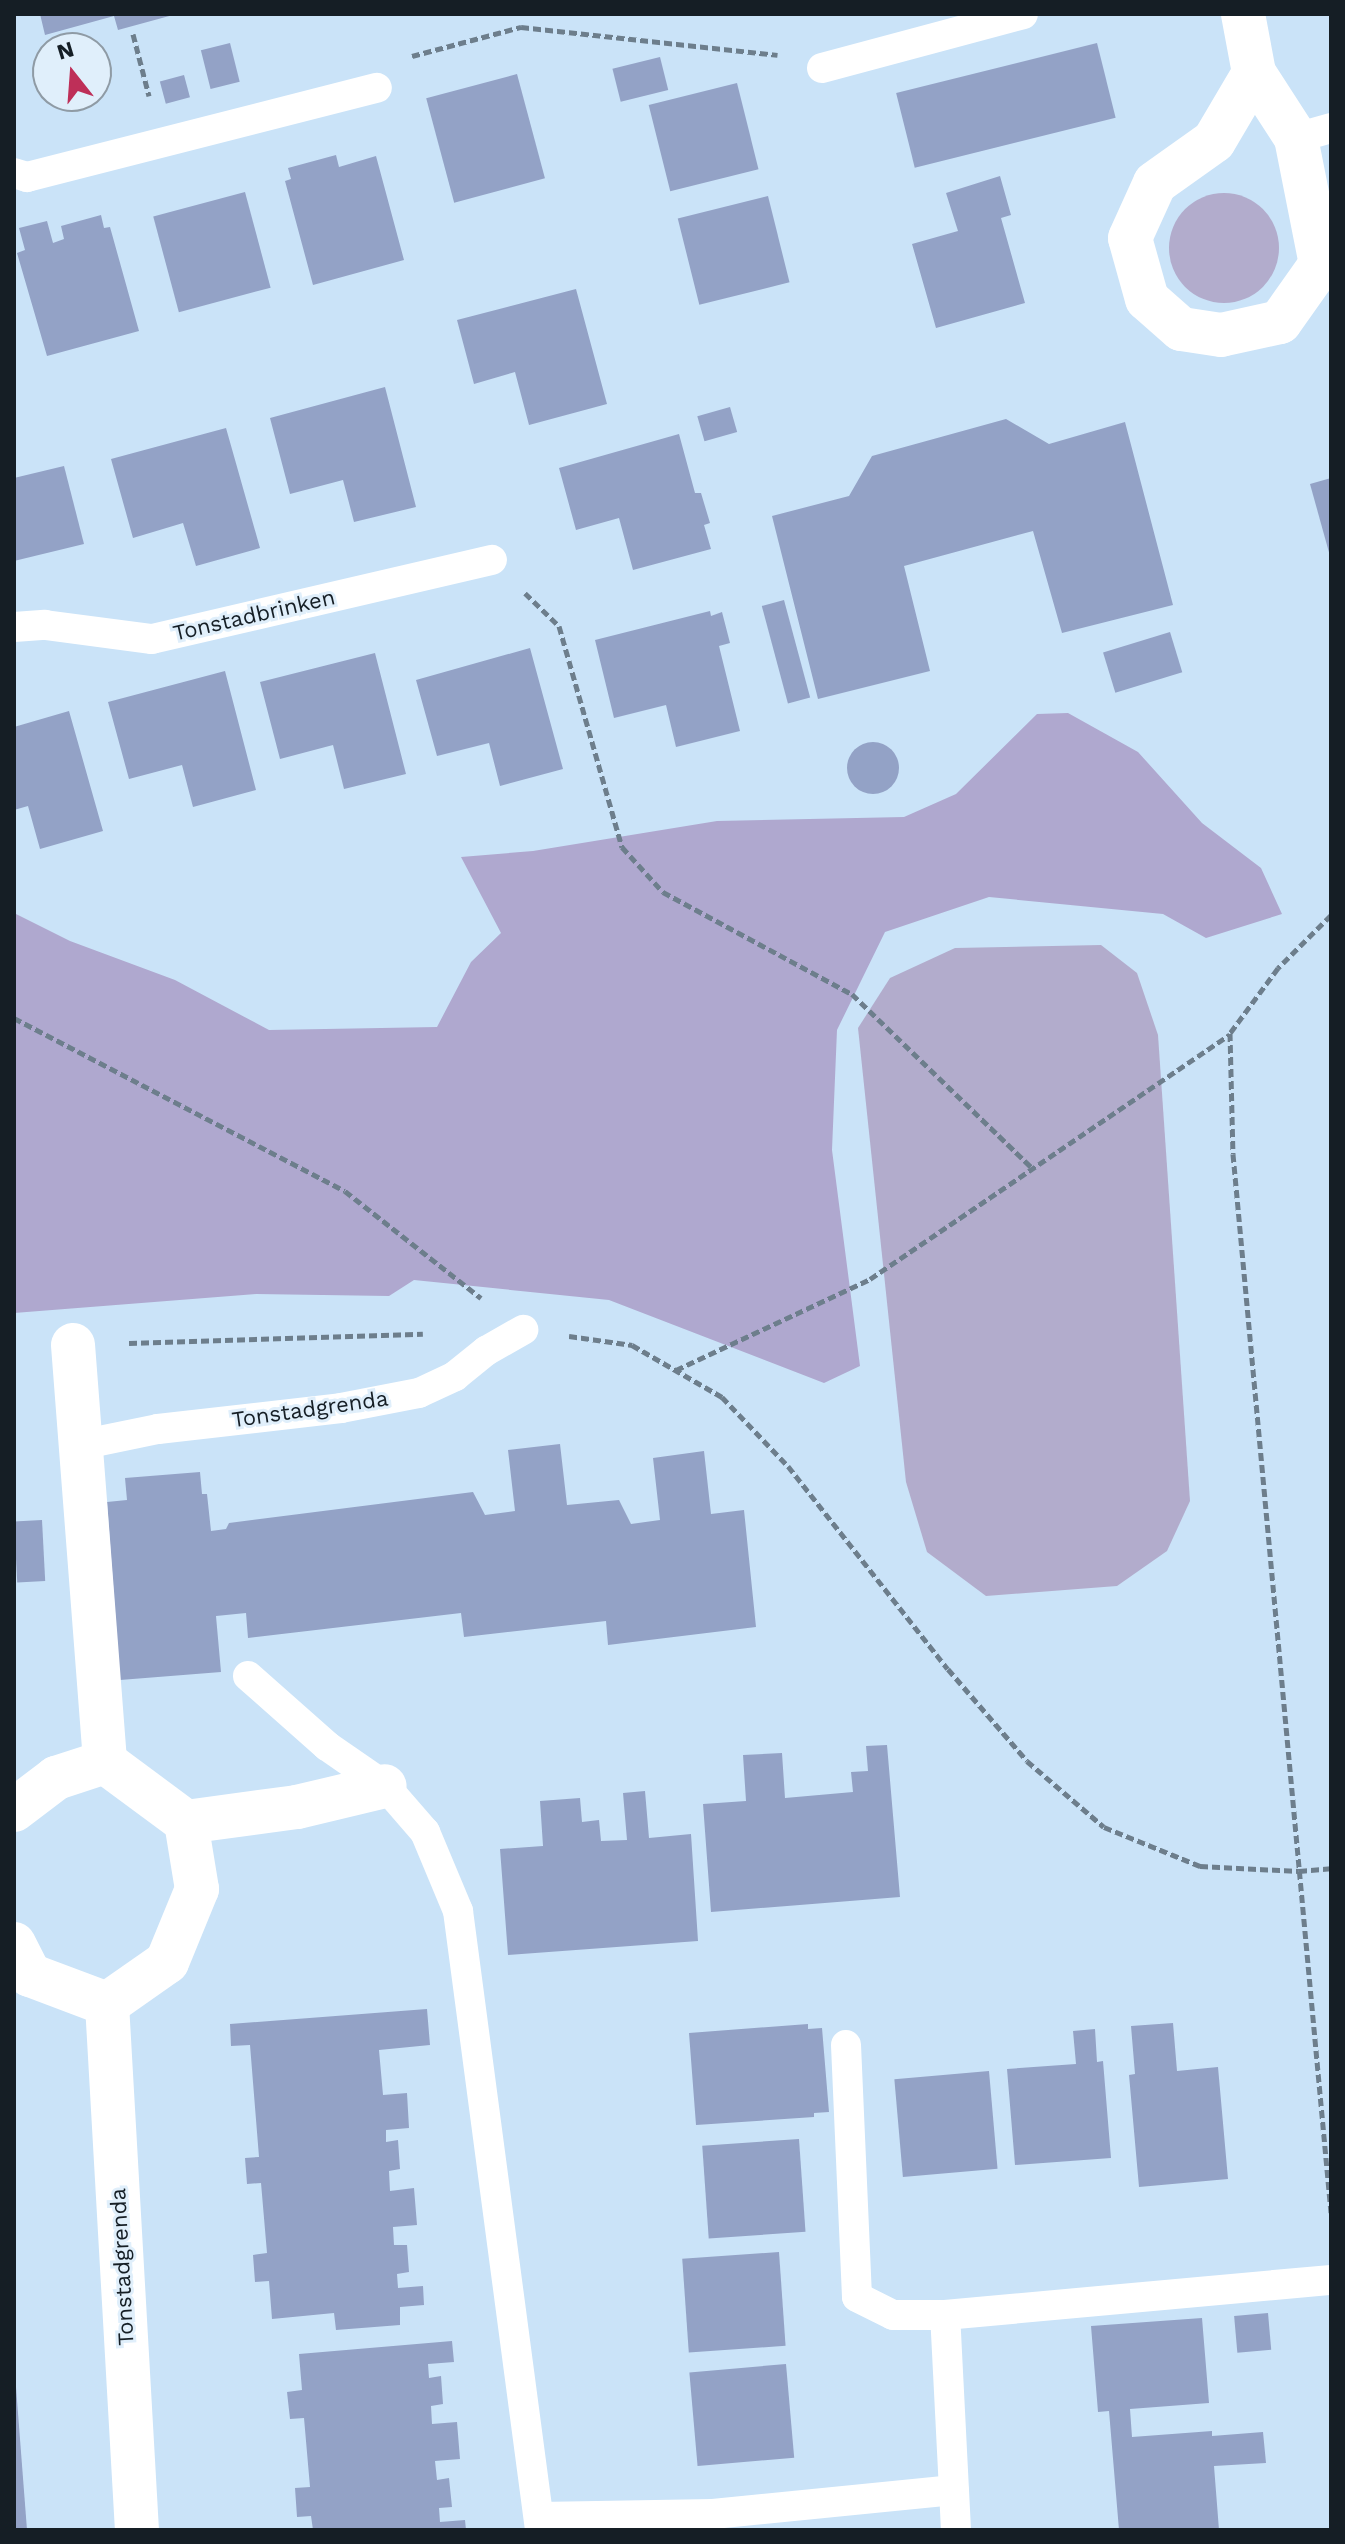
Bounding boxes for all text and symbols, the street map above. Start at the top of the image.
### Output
north arrow [32,32,112,112]
text: N [54,36,77,65]
street label: Tonstadbrinken [170,584,338,646]
street label: Tonstadgrenda [230,1385,390,1433]
street label: Tonstadgrenda [105,2188,139,2346]

